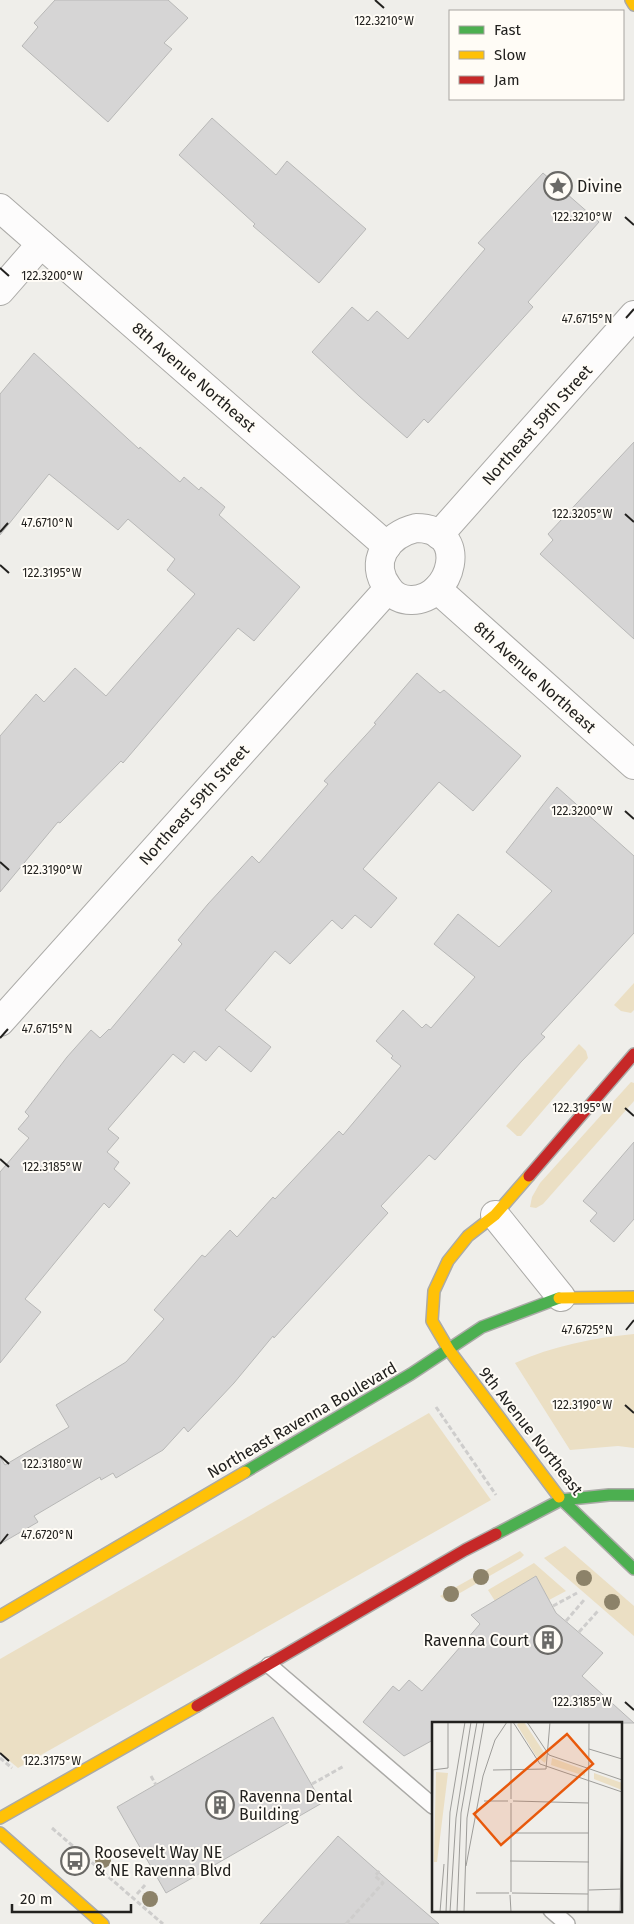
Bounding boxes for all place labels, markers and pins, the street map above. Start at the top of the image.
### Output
place icon: Divine [543,171,573,201]
place label: Divine [577,177,622,196]
building icon: Ravenna Court [533,1625,563,1655]
place label: Ravenna Court [424,1631,529,1650]
place label: Ravenna Dental Building [239,1787,353,1824]
building icon: Ravenna Dental Building [205,1790,235,1820]
place label: Roosevelt Way NE & NE Ravenna Blvd [94,1843,231,1880]
bus stop icon: Roosevelt Way NE & NE Ravenna Blvd [60,1846,90,1876]

